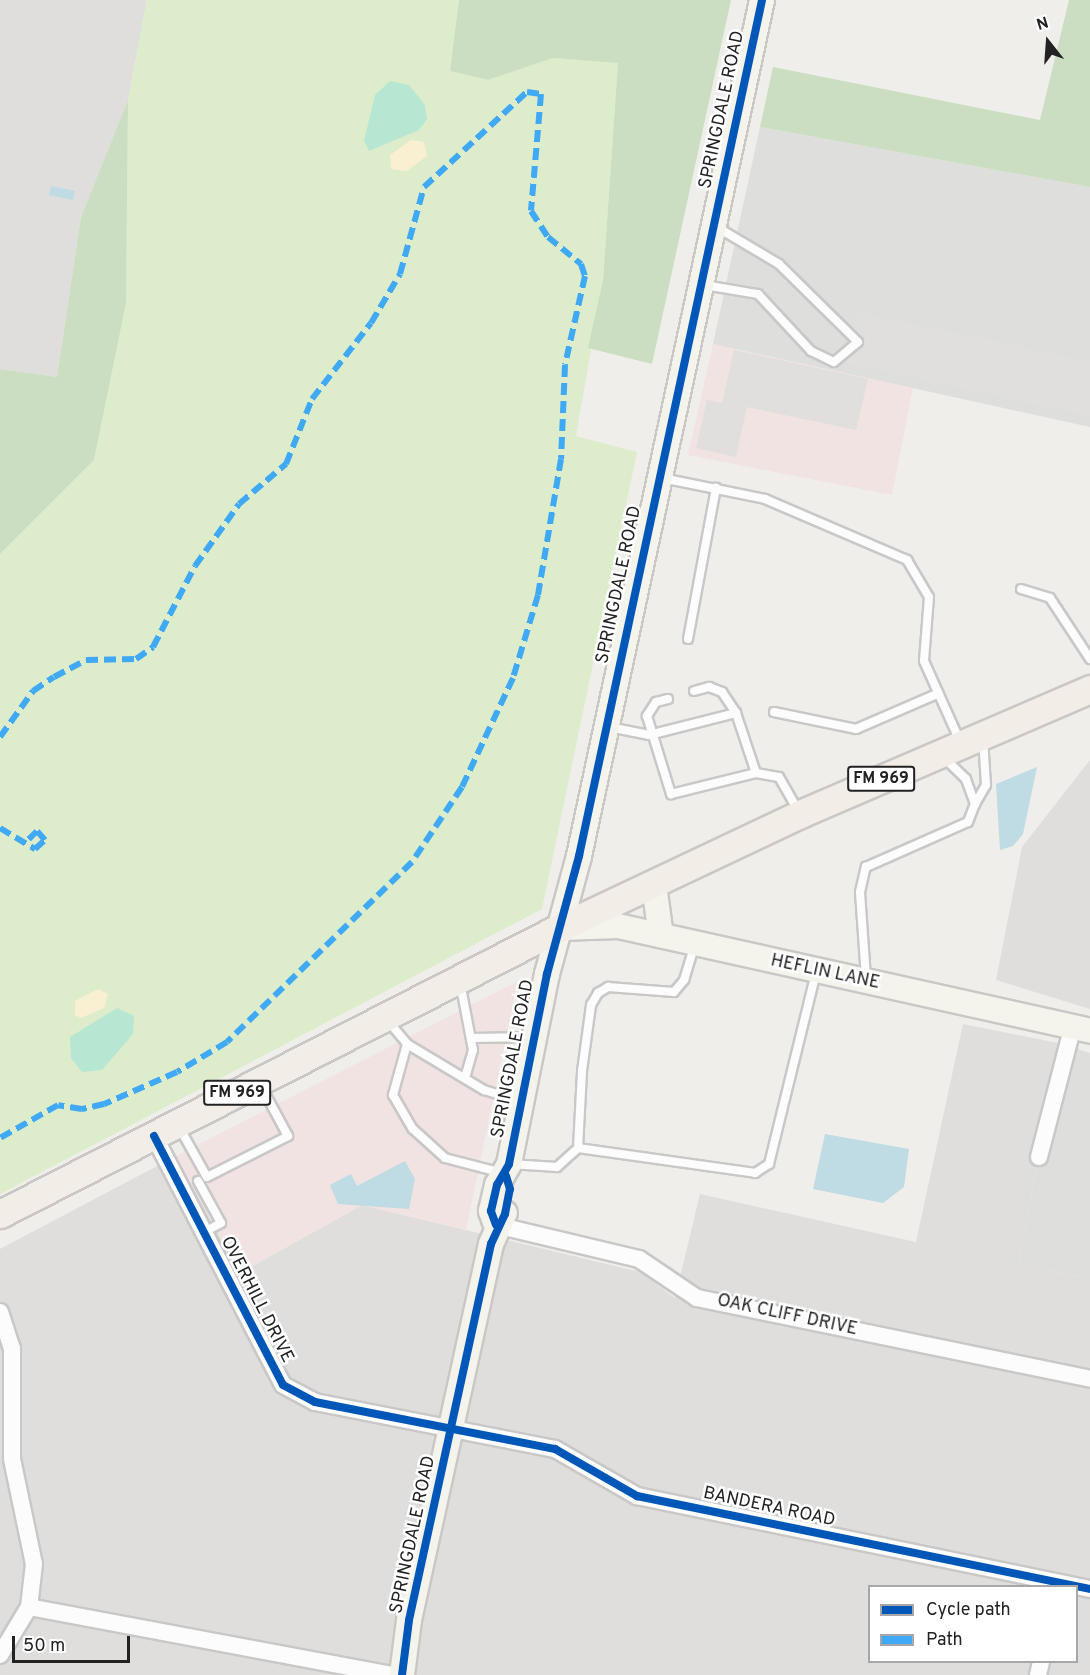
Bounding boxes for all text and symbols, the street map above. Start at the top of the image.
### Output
north arrow [1018,12,1078,72]
text: N [1034,14,1051,36]
street label: SPRINGDALE ROAD [696,29,750,191]
street label: SPRINGDALE ROAD [593,504,647,666]
road number: FM 969 [846,766,916,792]
street label: HEFLIN LANE [768,951,882,995]
street label: SPRINGDALE ROAD [488,978,540,1140]
road number: FM 969 [202,1080,272,1106]
street label: OVERHILL DRIVE [215,1233,297,1367]
street label: OAK CLIFF DRIVE [715,1291,859,1341]
street label: SPRINGDALE ROAD [387,1454,441,1616]
street label: BANDERA ROAD [701,1483,837,1533]
legend [868,1585,1078,1663]
text: Cycle path [926,1599,1011,1622]
scale bar [15,1624,134,1662]
text: Path [926,1629,963,1652]
text: 50 m [23,1635,65,1658]

